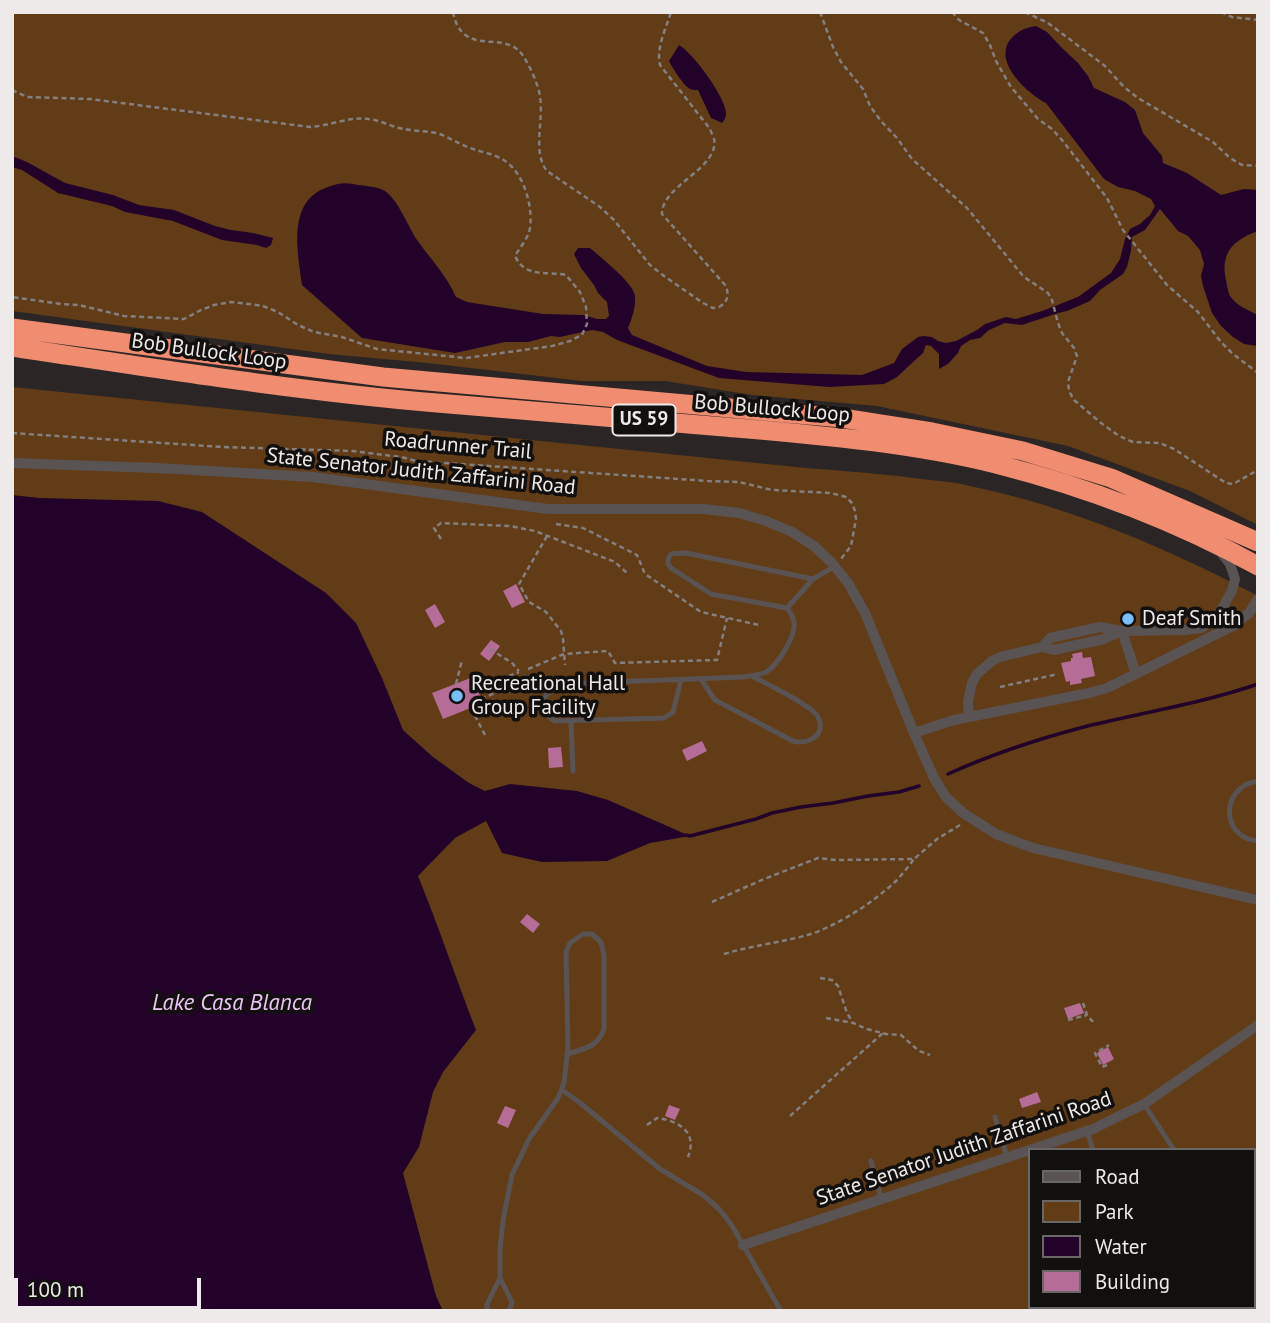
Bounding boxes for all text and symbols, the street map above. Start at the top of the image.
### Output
street label: Bob Bullock Loop [130,329,288,375]
street label: Bob Bullock Loop [693,390,851,428]
road number: US 59 [612,404,676,436]
street label: Roadrunner Trail [383,427,533,465]
street label: State Senator Judith Zaffarini Road [265,443,577,501]
place label: Deaf Smith [1142,606,1242,632]
marker: Deaf Smith [1120,611,1136,627]
place label: Recreational Hall Group Facility [471,671,625,721]
marker: Recreational Hall Group Facility [449,688,465,704]
water label: Lake Casa Blanca [152,989,312,1017]
street label: State Senator Judith Zaffarini Road [813,1087,1115,1211]
legend [1028,1148,1256,1309]
text: Road [1095,1163,1139,1190]
text: Park [1095,1198,1134,1225]
text: Water [1095,1233,1147,1260]
scale bar [18,1264,205,1308]
text: Building [1095,1268,1170,1295]
text: 100 m [27,1276,84,1303]

